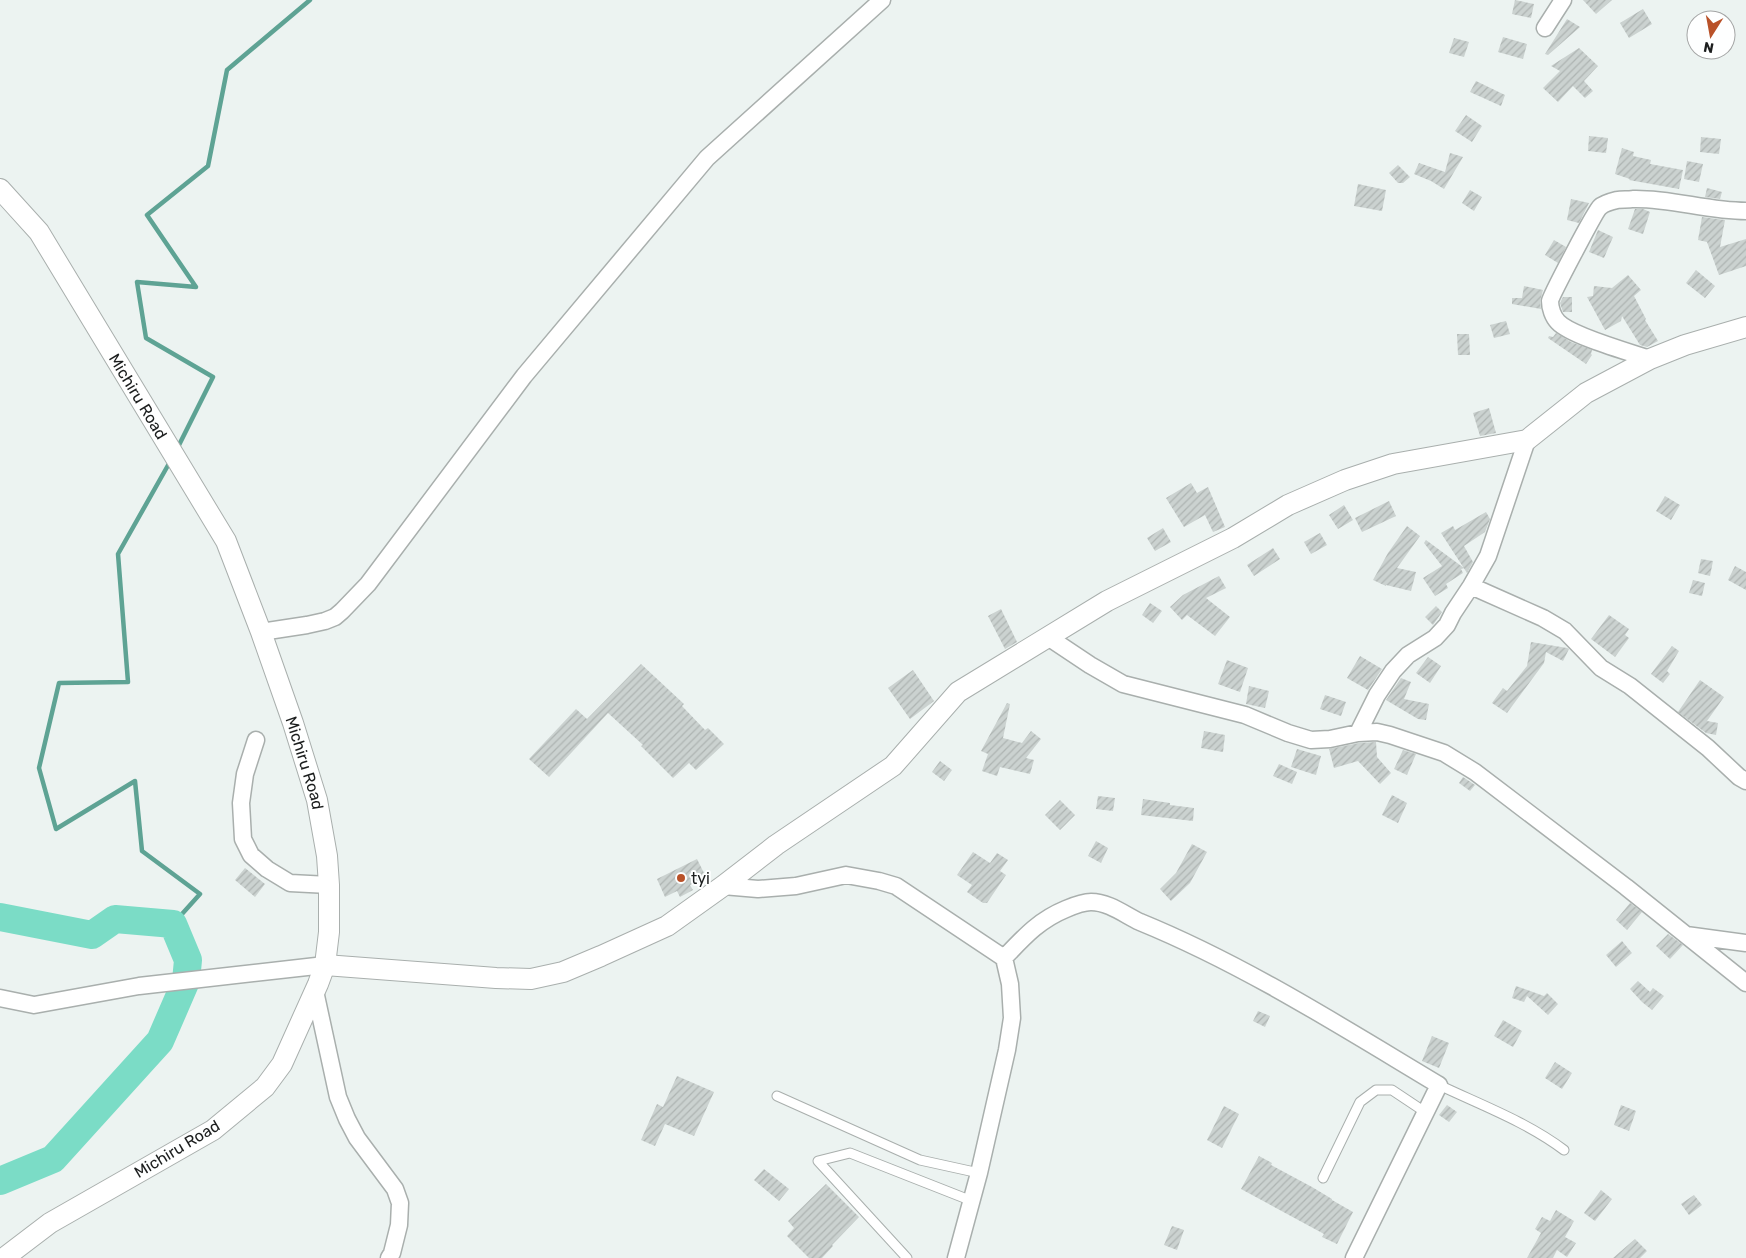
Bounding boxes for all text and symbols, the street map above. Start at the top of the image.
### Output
north arrow [1686,10,1736,60]
text: N [1702,38,1715,57]
street label: Michiru Road [105,350,172,442]
street label: Michiru Road [282,714,328,811]
place label: tyi [691,869,710,888]
marker: tyi [675,872,687,884]
street label: Michiru Road [131,1116,223,1182]

